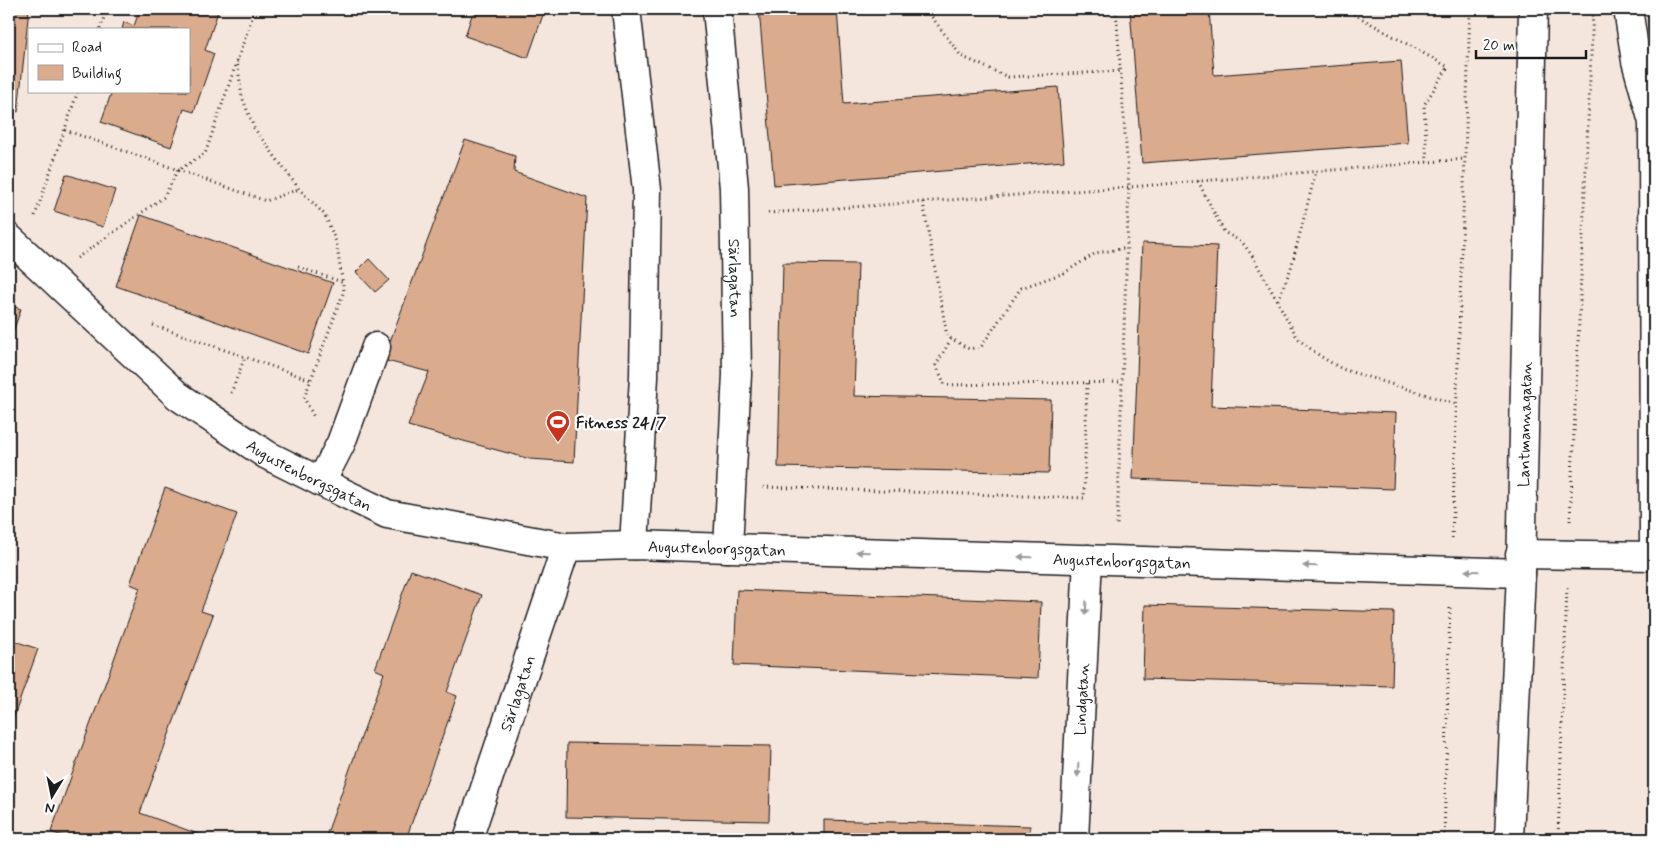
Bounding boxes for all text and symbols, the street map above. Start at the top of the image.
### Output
legend [28,28,190,92]
scale bar [1476,28,1586,60]
text: 20 m [1483,36,1515,56]
text: Road [72,38,102,58]
text: Building [72,64,122,85]
street label: Särlagatan [722,238,745,318]
street label: Lantmannagatan [1514,361,1538,487]
sports icon: Fitness 24/7 [545,409,571,443]
place label: Fitness 24/7 [576,413,667,434]
street label: Augustenborgsgatan [242,435,375,517]
street label: Augustenborgsgatan [648,536,786,562]
one-way arrow [854,548,870,556]
street label: Augustenborgsgatan [1052,549,1191,575]
one-way arrow [1017,553,1033,561]
one-way arrow [1302,561,1318,569]
one-way arrow [1464,567,1480,575]
one-way arrow [1081,600,1089,616]
street label: Särlagatan [496,653,541,734]
street label: Lindgatan [1070,662,1095,736]
one-way arrow [1074,762,1082,778]
north arrow [28,770,78,820]
text: N [44,798,56,817]

